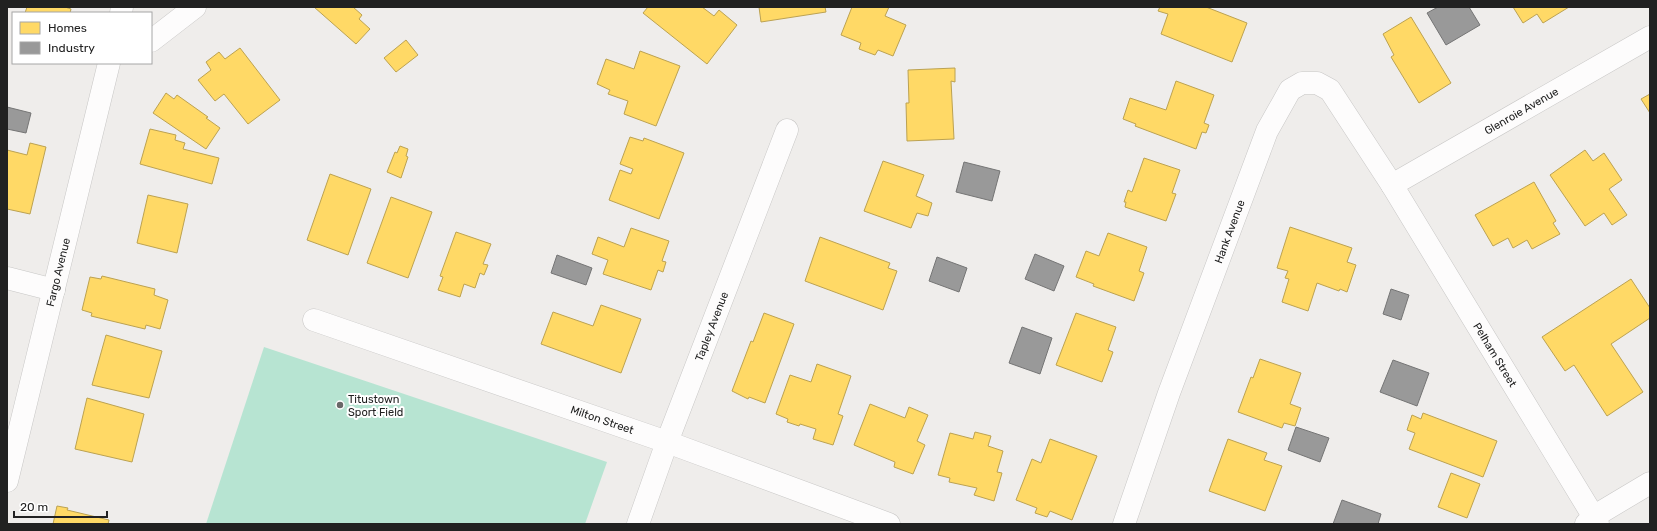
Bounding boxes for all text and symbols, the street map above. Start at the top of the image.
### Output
legend [12,12,152,64]
text: Homes [48,21,87,35]
text: Industry [48,41,95,55]
street label: Glenroie Avenue [1482,85,1561,137]
street label: Hank Avenue [1212,198,1247,265]
street label: Fargo Avenue [43,237,73,308]
street label: Tapley Avenue [692,290,731,363]
street label: Pelham Street [1471,320,1520,390]
place label: Titustown Sport Field [348,393,403,419]
marker: Titustown Sport Field [335,400,345,410]
street label: Milton Street [569,403,636,437]
scale bar [14,493,107,519]
text: 20 m [20,500,48,514]

